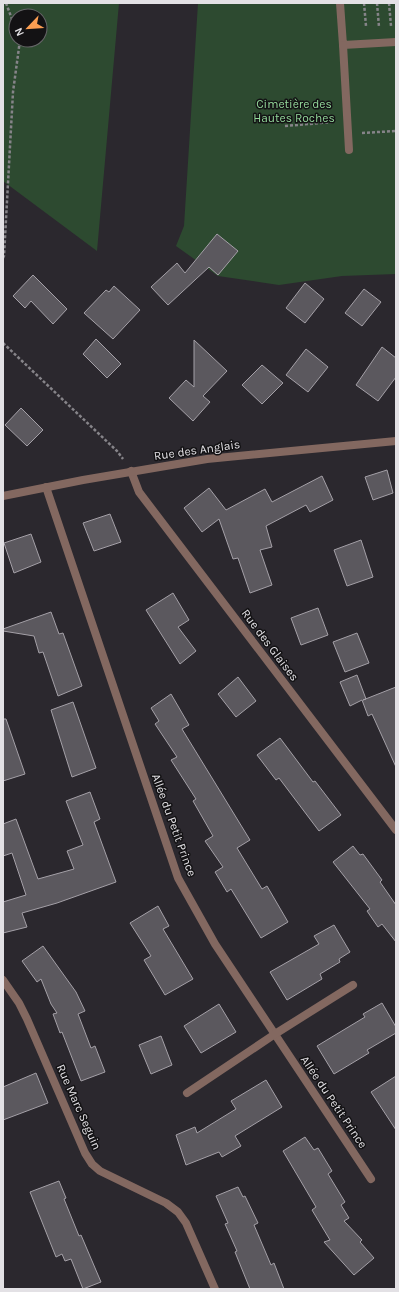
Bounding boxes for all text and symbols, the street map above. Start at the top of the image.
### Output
north arrow [8,8,48,48]
text: N [12,26,27,38]
park label: Cimetière des Hautes Roches [253,97,335,125]
street label: Rue des Anglais [153,437,241,463]
street label: Rue des Glaises [238,606,302,684]
street label: Allée du Petit Prince [149,772,199,878]
street label: Allée du Petit Prince [298,1053,370,1151]
street label: Rue Marc Seguin [54,1062,104,1152]

